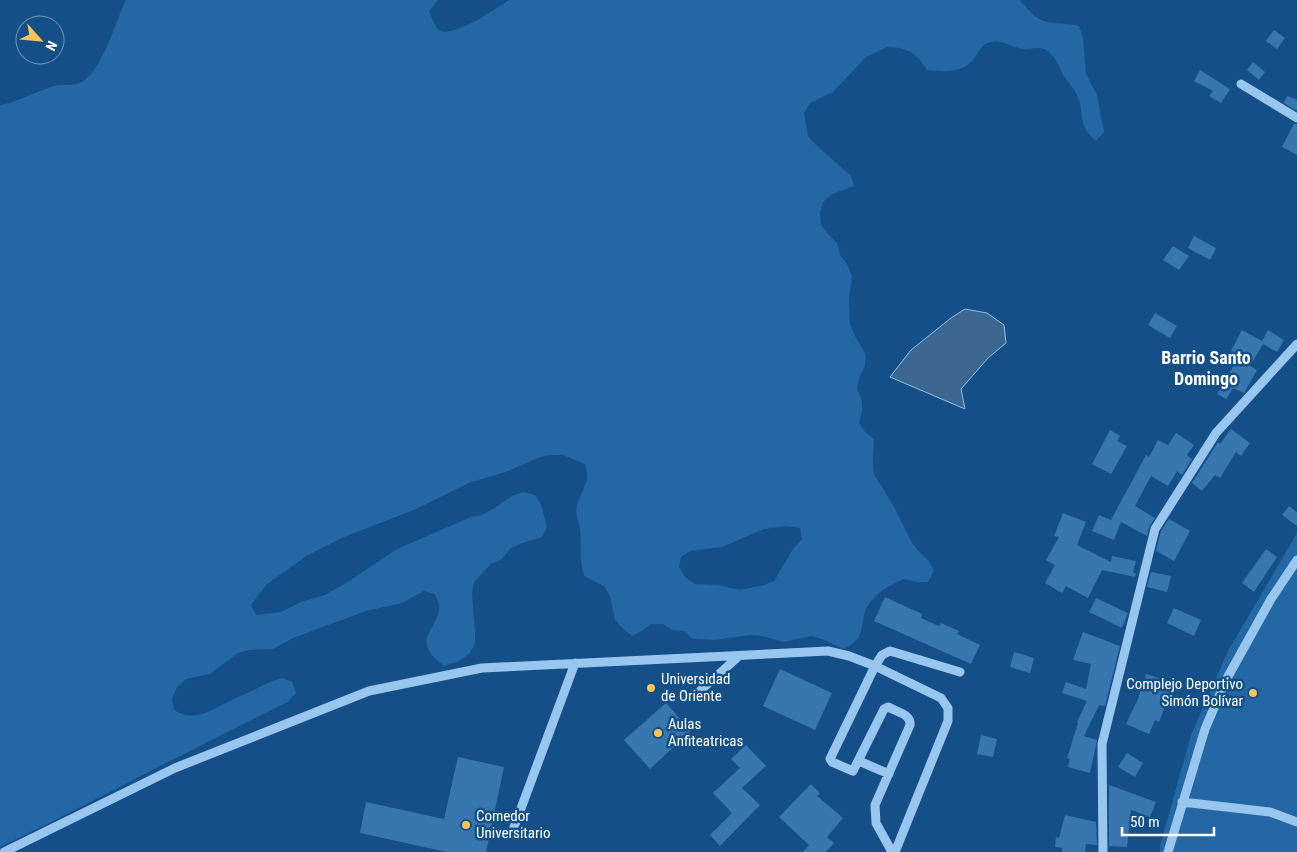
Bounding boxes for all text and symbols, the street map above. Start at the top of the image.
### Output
north arrow [15,15,65,65]
text: N [43,38,61,53]
district label: Barrio Santo Domingo [1161,347,1251,389]
place label: Universidad de Oriente [661,670,730,705]
place label: Complejo Deportivo Simón Bolívar [1126,675,1243,710]
marker: Universidad de Oriente [645,682,657,694]
marker: Complejo Deportivo Simón Bolívar [1247,687,1259,699]
place label: Aulas Anfiteatricas [668,715,743,750]
marker: Aulas Anfiteatricas [652,727,664,739]
scale bar [1122,804,1214,836]
place label: Comedor Universitario [476,807,551,842]
text: 50 m [1130,813,1160,831]
marker: Comedor Universitario [460,819,472,831]

